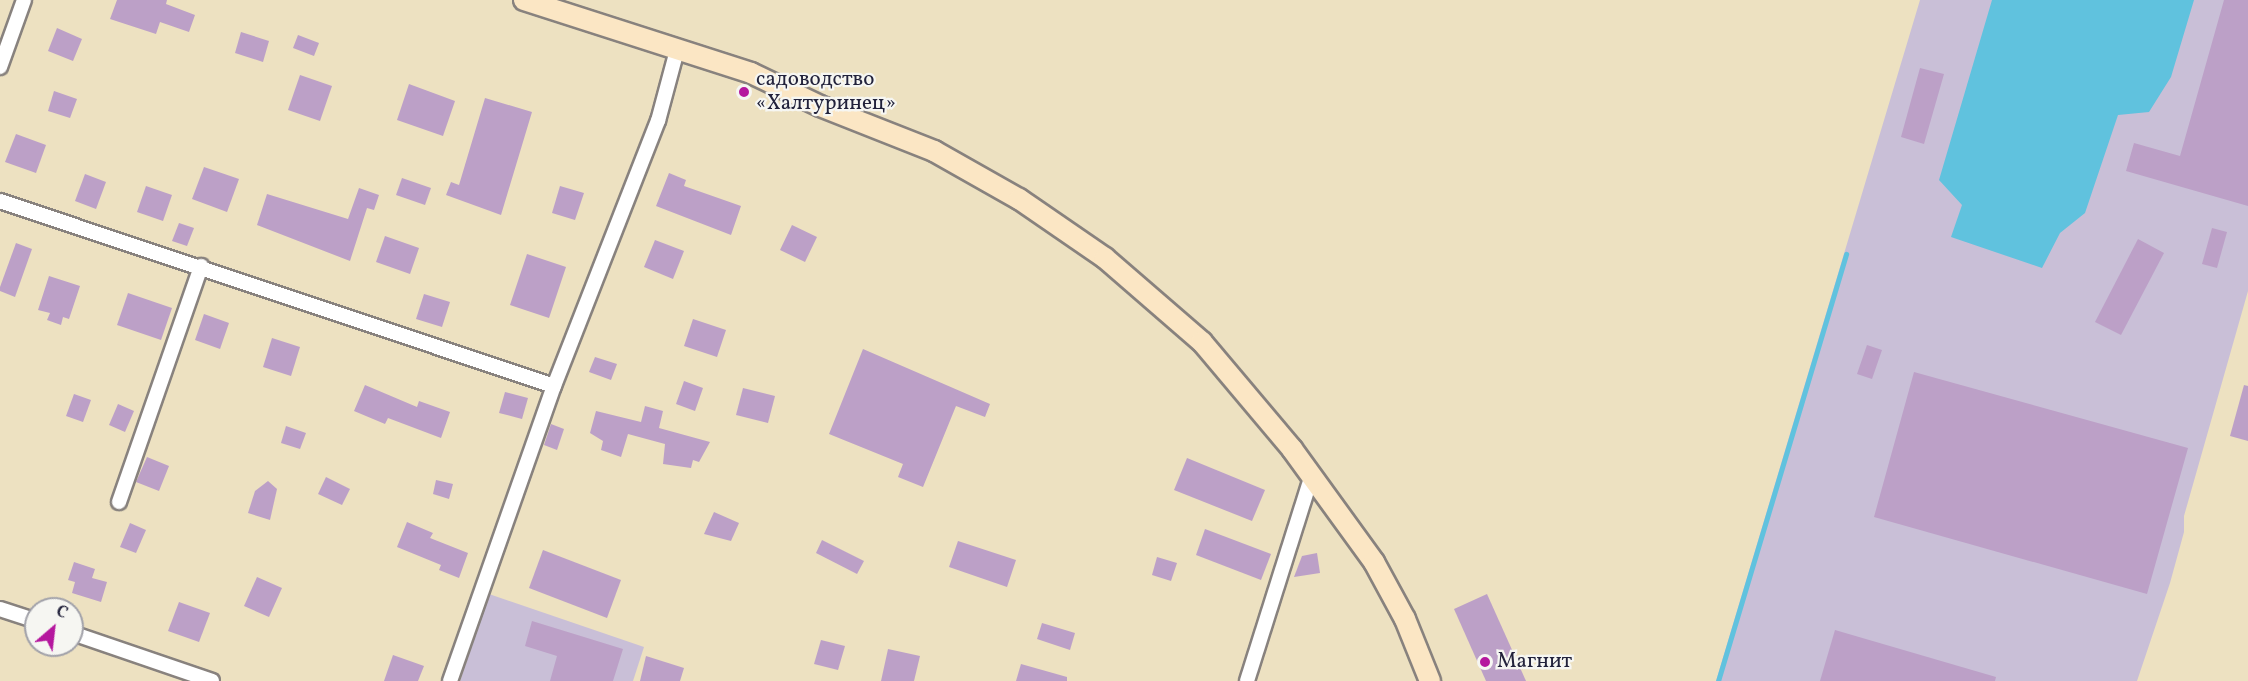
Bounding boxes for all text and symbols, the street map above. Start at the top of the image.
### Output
place label: садоводство «Халтуринец» [756,67,896,117]
marker: садоводство «Халтуринец» [737,85,751,99]
north arrow [24,597,84,657]
text: С [52,601,71,625]
place label: Магнит [1497,649,1572,675]
marker: Магнит [1478,655,1492,669]

